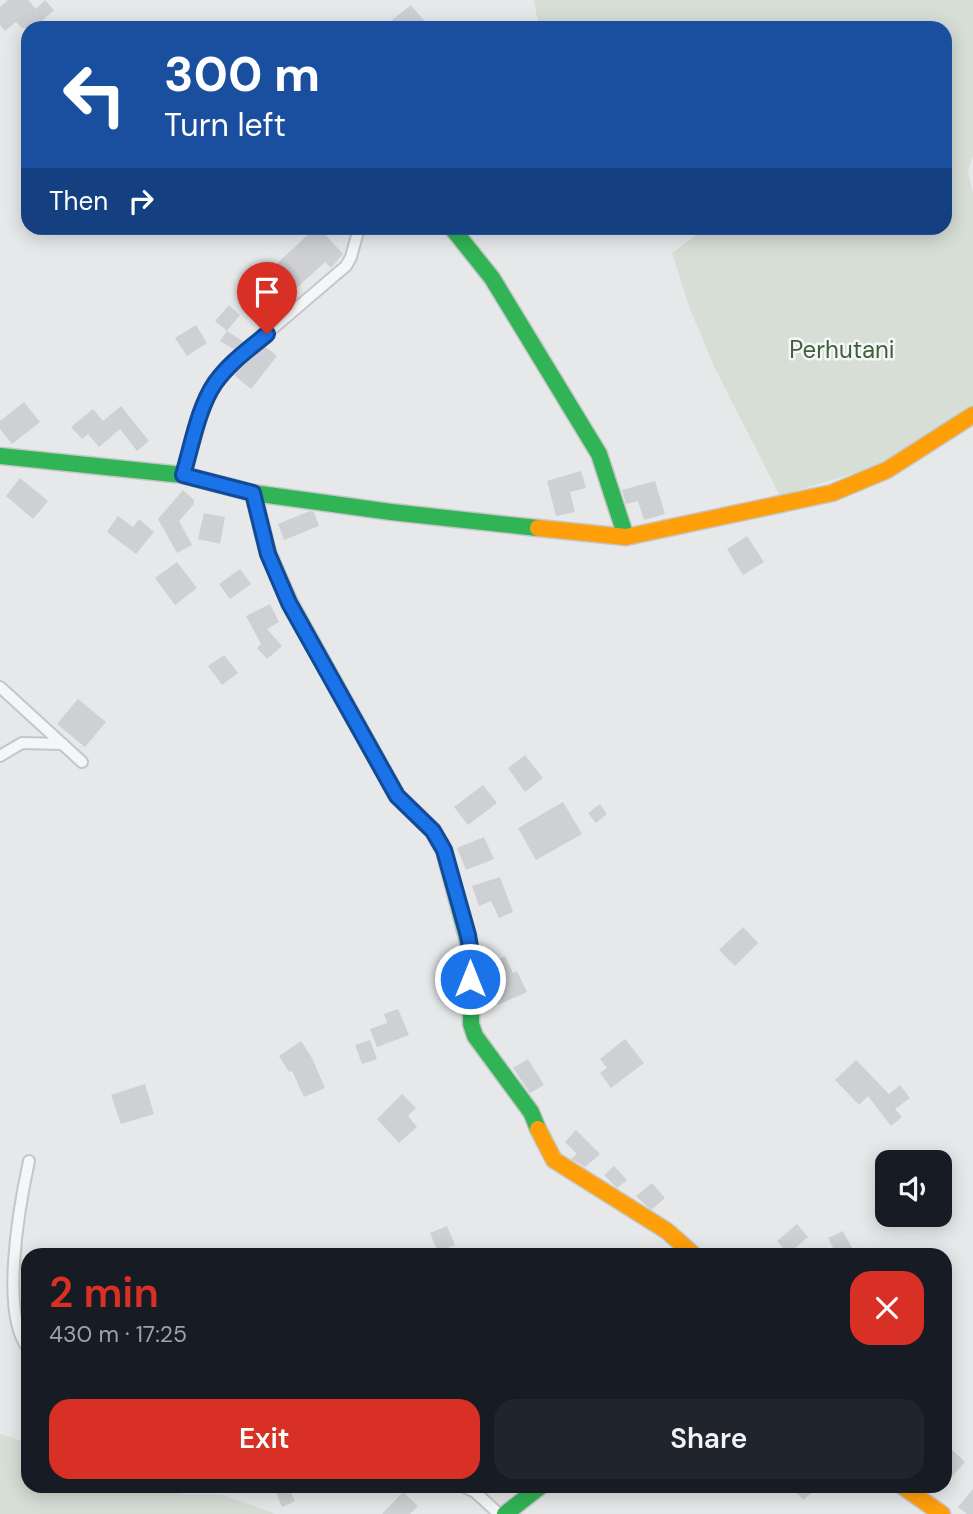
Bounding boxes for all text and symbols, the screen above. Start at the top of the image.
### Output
text: 300 m [164,42,320,106]
icon: left [49,49,140,140]
text: Turn left [164,104,286,146]
icon: right [122,182,160,220]
text: Then [49,184,108,218]
pin [237,262,297,334]
icon: arrive [248,273,286,311]
park label: Perhutani [789,334,895,365]
position arrow [433,942,507,1016]
map controls [875,1150,952,1227]
button: sound [875,1150,952,1227]
text: 2 min [49,1265,159,1320]
button: close [850,1271,924,1345]
text: 430 m · 17:25 [49,1319,187,1349]
button: Exit [49,1399,480,1479]
button: Share [494,1399,924,1479]

